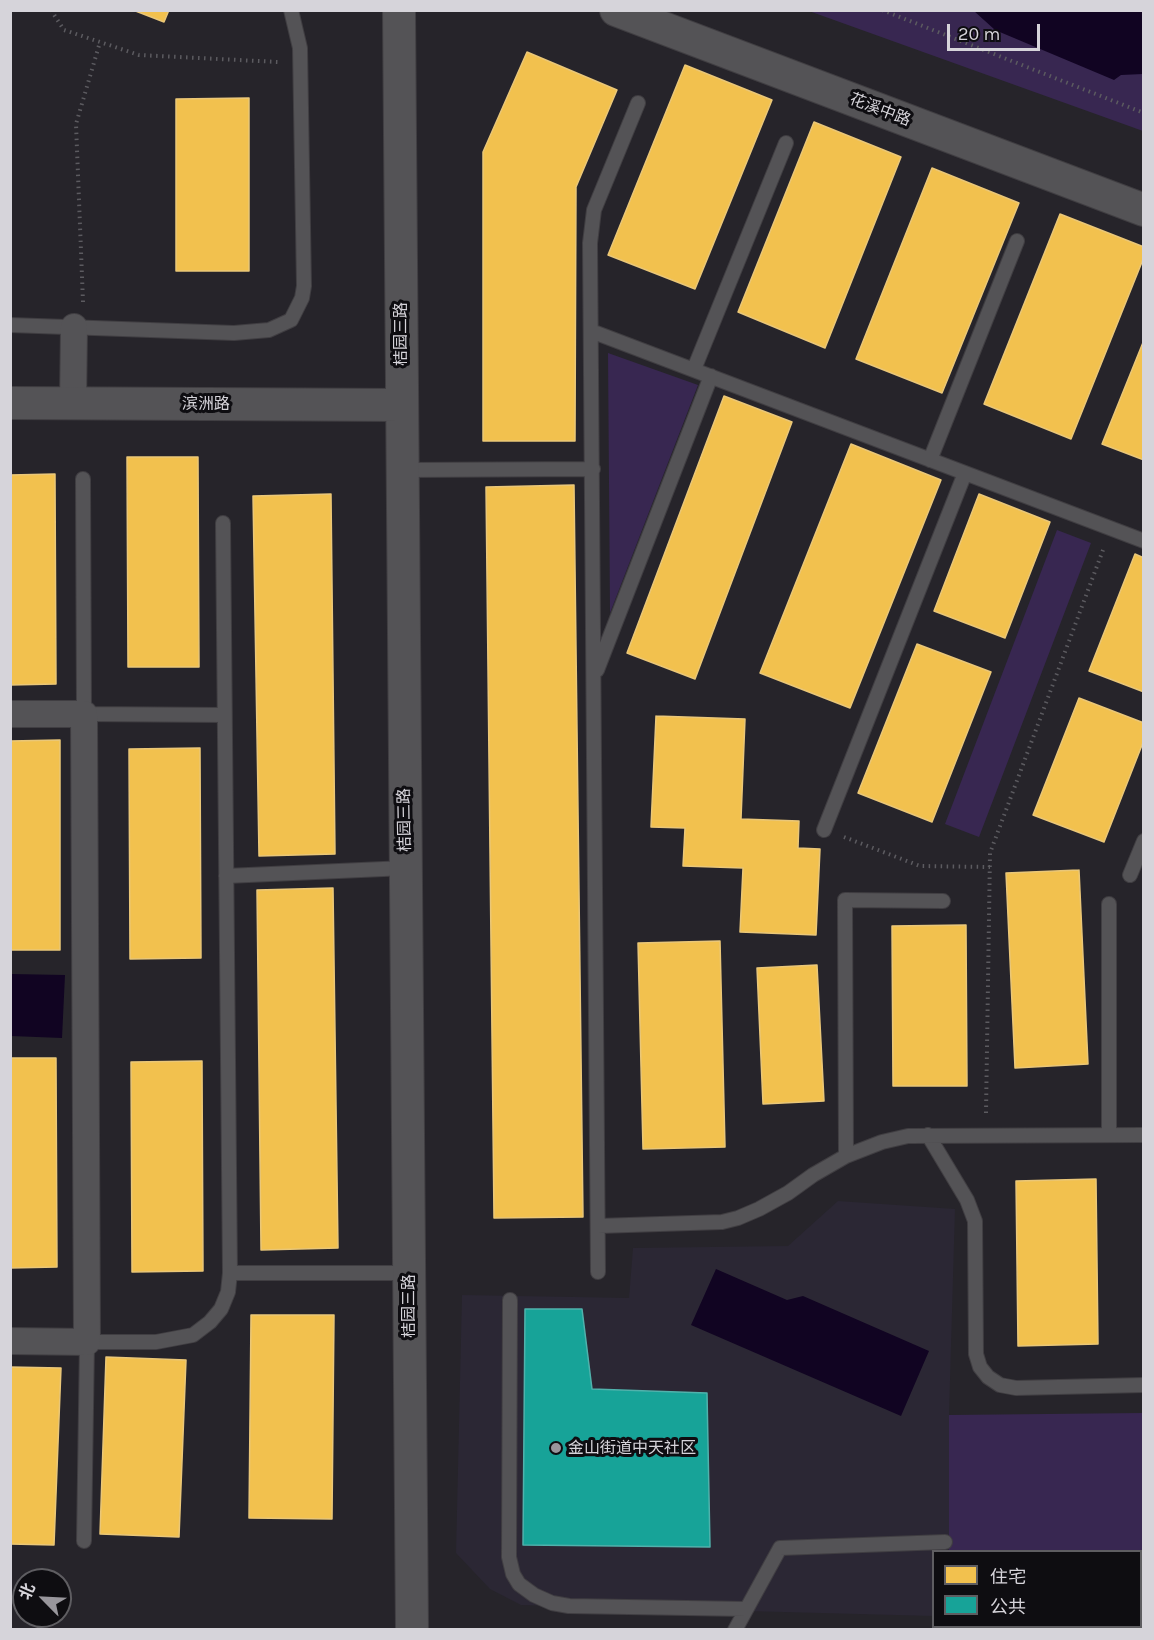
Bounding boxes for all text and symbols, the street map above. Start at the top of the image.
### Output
scale bar [950,12,1043,50]
text: 20 m [958,23,1000,45]
street label: 花溪中路 [847,90,913,130]
street label: 桔园三路 [391,302,411,366]
street label: 滨洲路 [182,394,230,414]
street label: 桔园三路 [395,788,415,852]
street label: 桔园三路 [399,1274,419,1338]
place label: 金山街道中天社区 [568,1438,696,1458]
marker: 金山街道中天社区 [549,1441,563,1455]
legend [932,1550,1142,1628]
text: 住宅 [990,1566,1026,1588]
north arrow [12,1568,72,1628]
text: 北 [15,1580,39,1602]
text: 公共 [990,1596,1026,1618]

